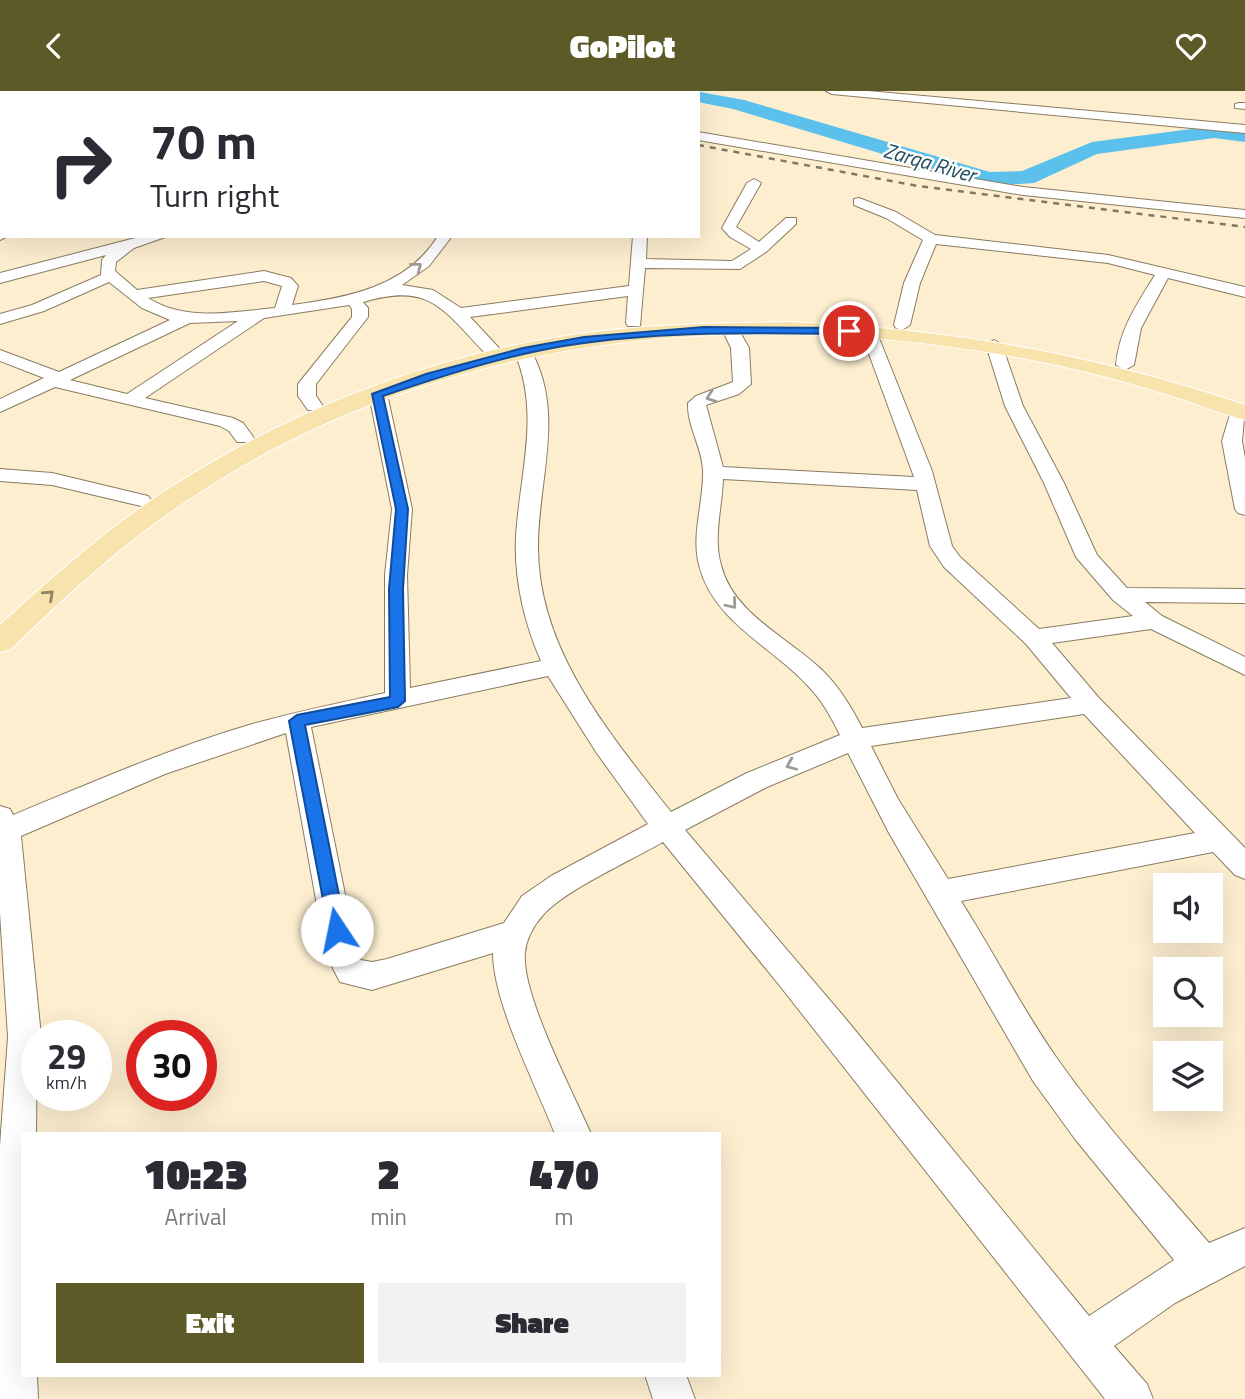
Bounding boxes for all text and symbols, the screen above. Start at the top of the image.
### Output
text: GoPilot [570,22,675,70]
icon: back [35,27,73,65]
icon: heart [1172,27,1210,65]
text: 70 m [150,103,257,178]
icon: right [35,119,126,210]
water label: Zarqa River [880,134,982,191]
text: Turn right [150,171,279,219]
one-way arrow [409,263,422,276]
pin [819,301,879,361]
icon: arrive [830,312,868,350]
one-way arrow [706,389,718,403]
one-way arrow [41,591,54,604]
one-way arrow [724,596,736,609]
one-way arrow [786,757,799,771]
map controls [1153,873,1223,1111]
button: sound [1153,873,1223,943]
position arrow [300,893,374,967]
button: search [1153,957,1223,1027]
speed limit sign: 30 [126,1020,217,1111]
text: 29 [47,1029,86,1083]
button: layers [1153,1041,1223,1111]
text: km/h [46,1069,87,1096]
text: 10:23 [143,1141,248,1205]
text: 2 [377,1141,400,1205]
text: 470 [529,1141,599,1205]
text: Arrival [164,1199,227,1234]
text: min [370,1199,407,1234]
text: m [554,1199,574,1234]
button: Exit [56,1283,364,1363]
button: Share [378,1283,686,1363]

